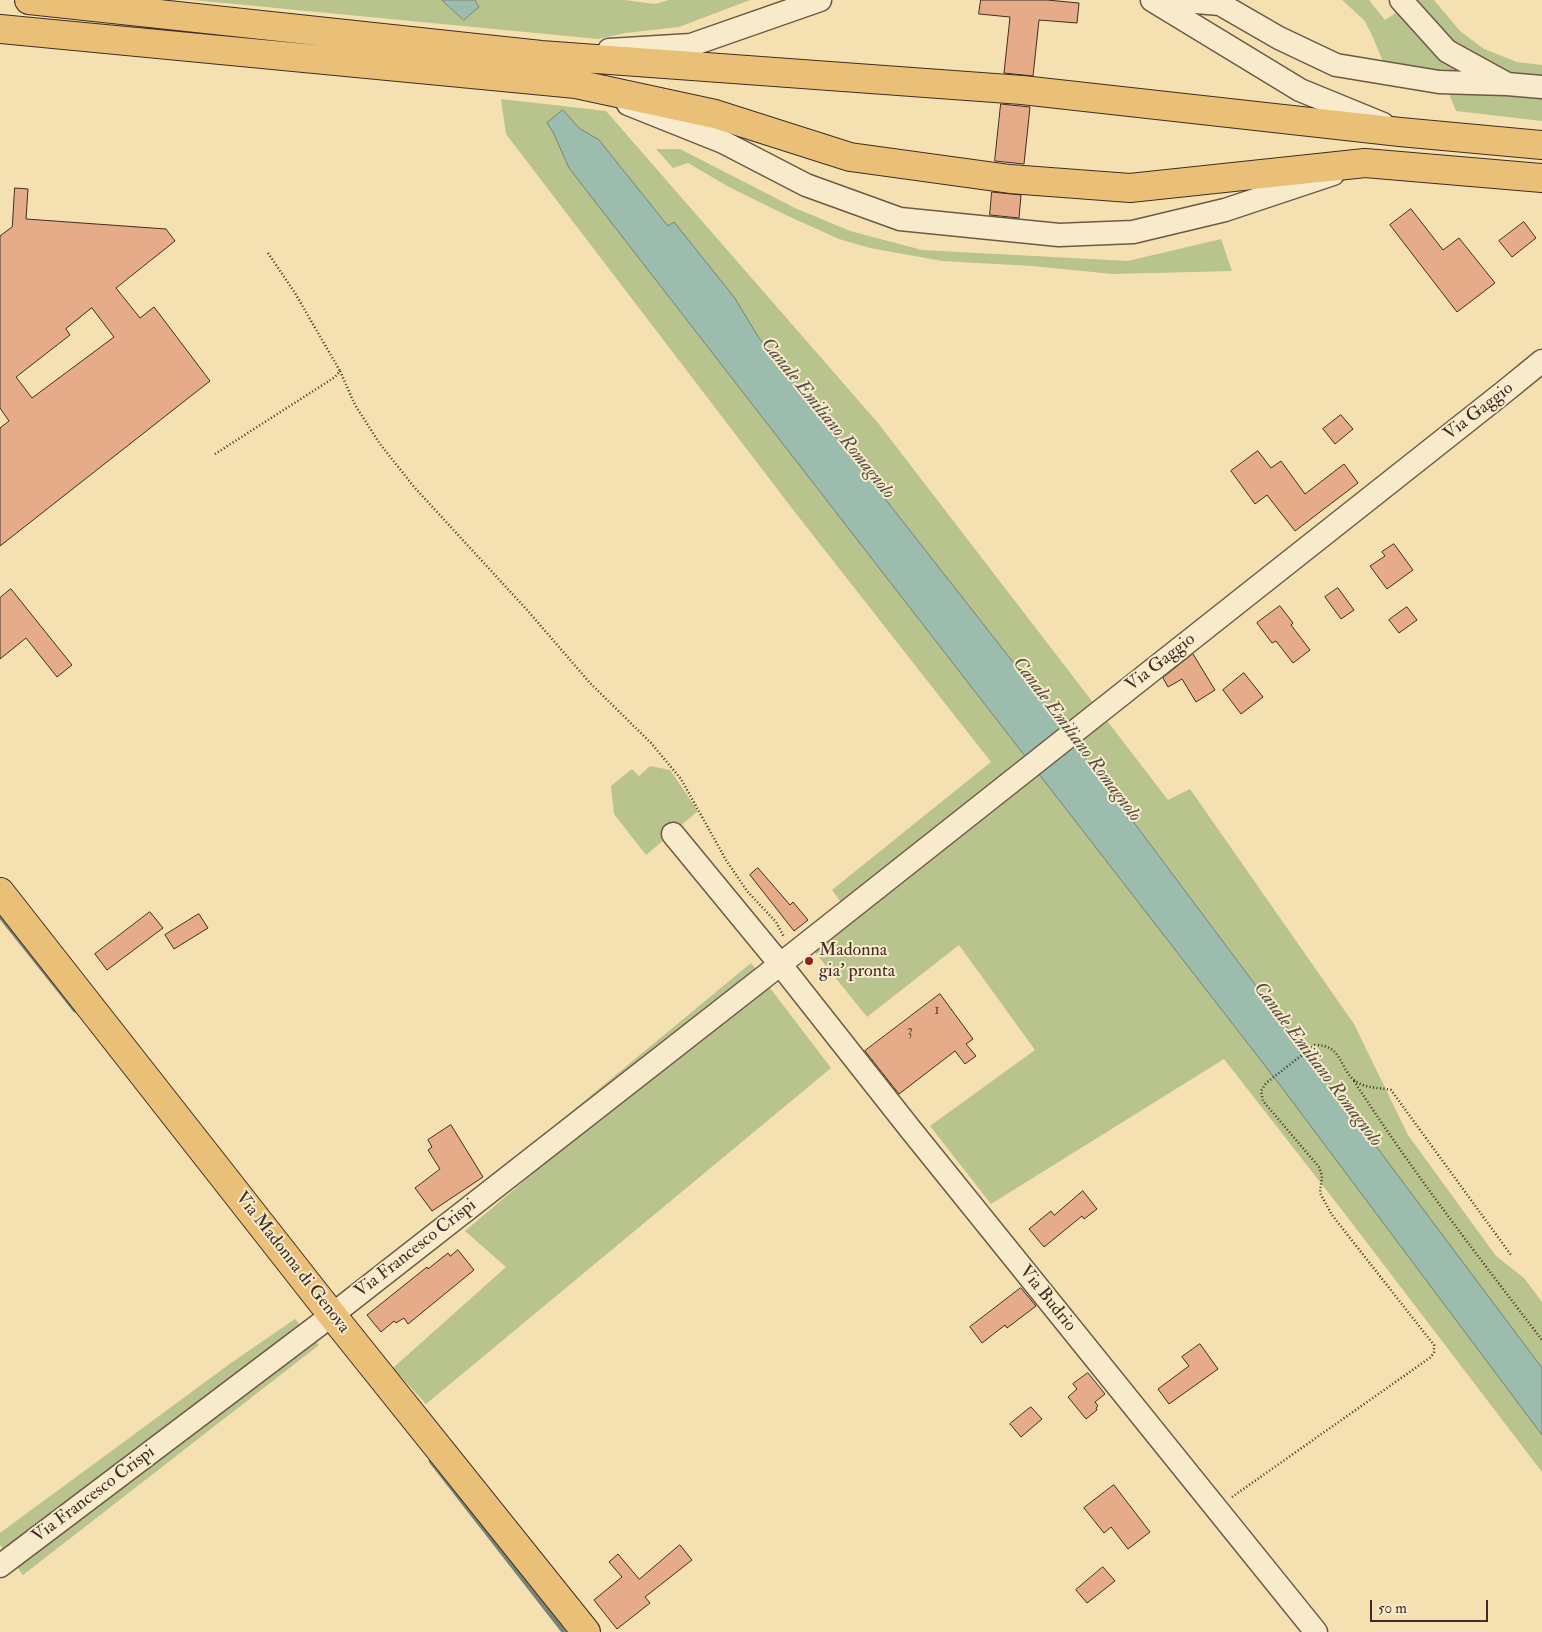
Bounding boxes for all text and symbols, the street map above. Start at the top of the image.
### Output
water label: Canale Emiliano Romagnolo [755,334,899,504]
street label: Via Gaggio [1440,378,1518,446]
street label: Via Gaggio [1122,629,1200,697]
water label: Canale Emiliano Romagnolo [1007,653,1145,827]
place label: Madonna gia' pronta [819,940,895,982]
marker: Madonna gia' pronta [803,955,815,967]
water label: Canale Emiliano Romagnolo [1248,978,1386,1152]
house number: 1 [934,1002,940,1020]
house number: 3 [907,1023,913,1041]
street label: Via Madonna di Genova [230,1188,354,1338]
street label: Via Francesco Crispi [351,1195,481,1303]
street label: Via Budrio [1014,1262,1080,1336]
street label: Via Francesco Crispi [28,1442,160,1548]
scale bar [1372,1590,1490,1622]
text: 50 m [1378,1599,1407,1618]

